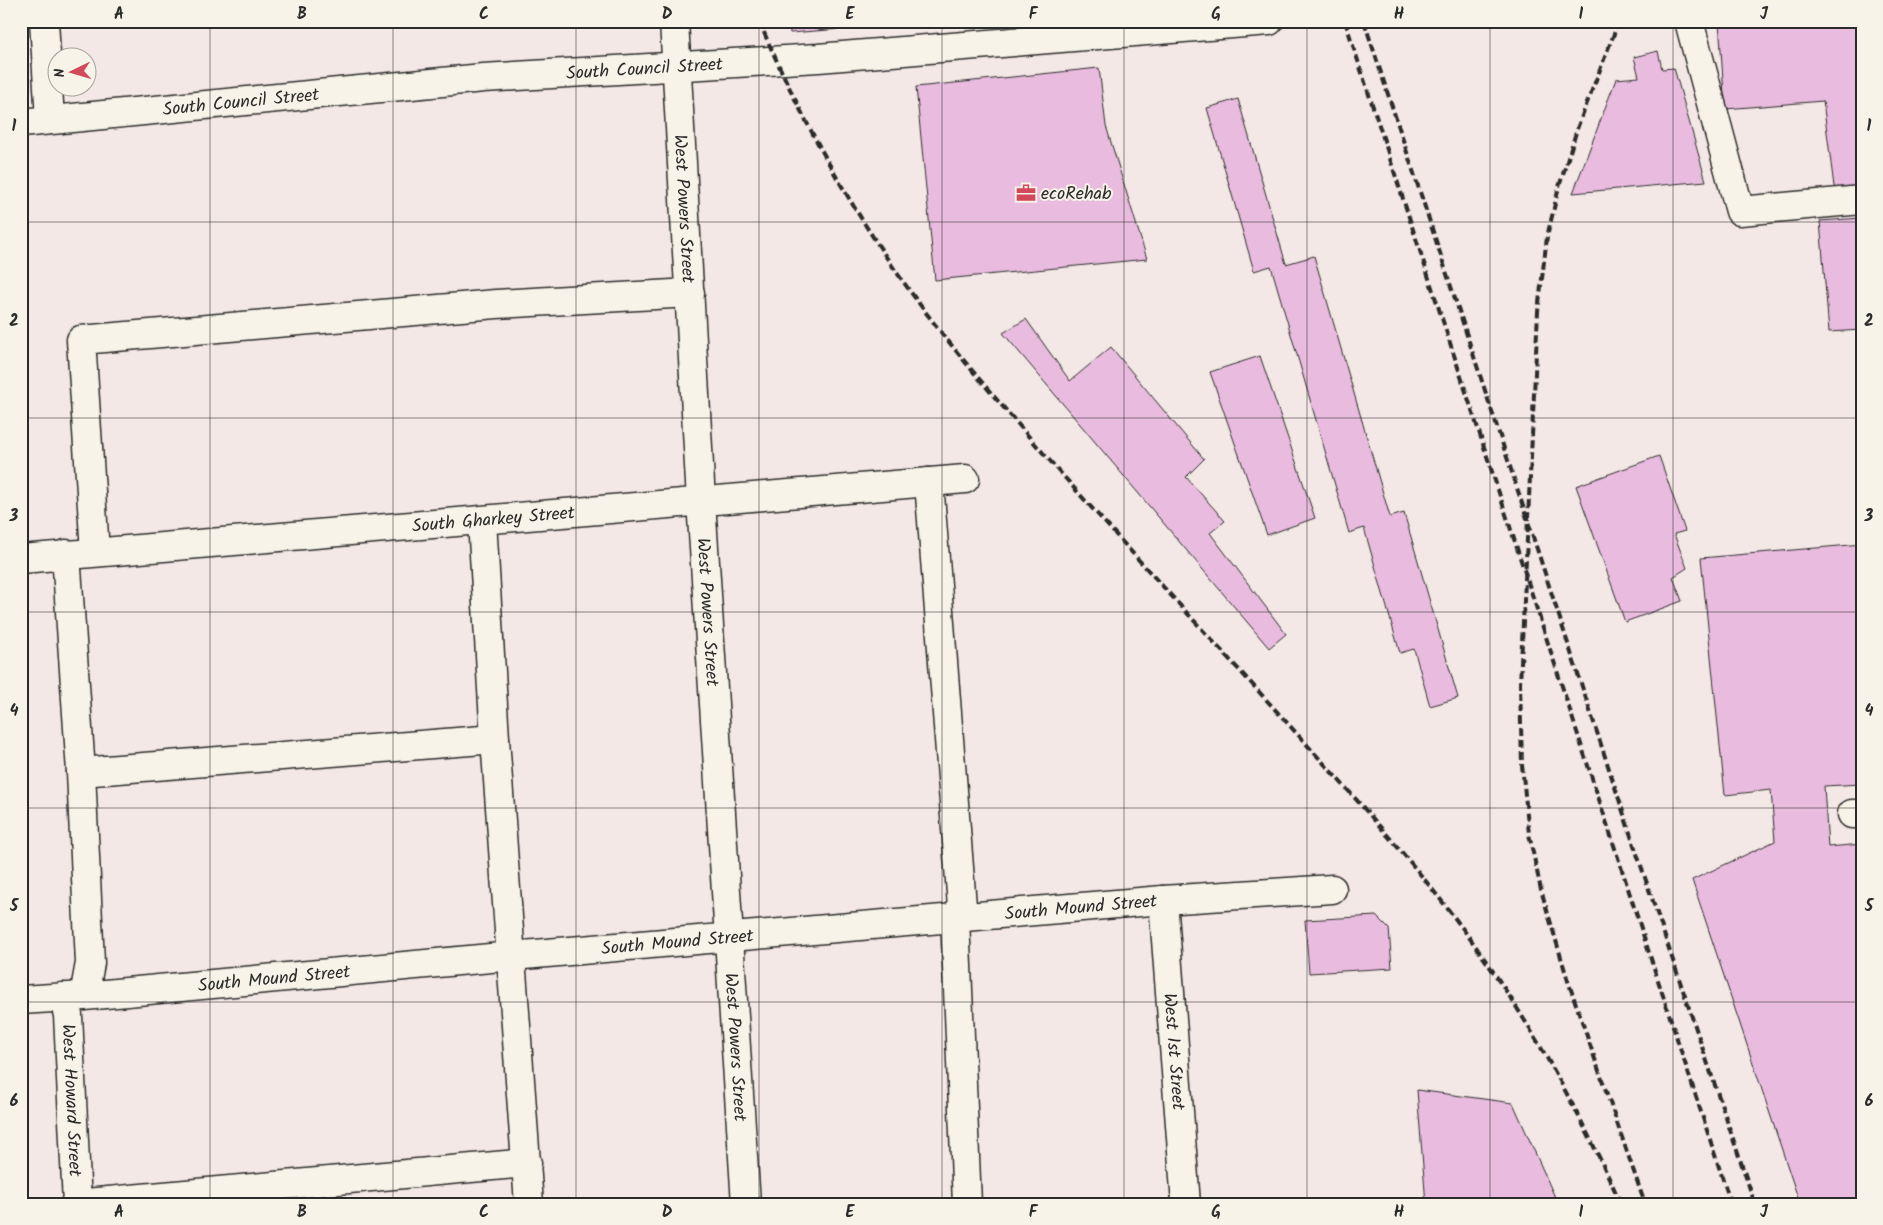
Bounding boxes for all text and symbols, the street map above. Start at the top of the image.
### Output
text: A [114,2,124,27]
text: B [297,2,307,27]
text: C [479,2,489,27]
text: D [662,2,673,27]
text: E [846,2,856,27]
text: F [1029,2,1039,27]
text: G [1211,2,1221,27]
text: H [1394,2,1404,27]
text: I [1579,2,1584,27]
text: J [1760,2,1769,27]
north arrow [48,48,98,98]
street label: South Council Street [565,51,725,89]
text: N [49,68,71,78]
street label: South Council Street [162,81,322,125]
text: 1 [12,114,17,139]
text: 1 [1867,114,1872,139]
street label: West Powers Street [664,134,702,285]
place label: ecoRehab [1041,180,1112,209]
office icon: ecoRehab [1015,182,1037,204]
text: 2 [9,309,19,334]
text: 2 [1864,309,1874,334]
street label: South Gharkey Street [411,499,577,542]
text: 3 [9,504,19,529]
text: 3 [1864,504,1874,529]
street label: West Powers Street [687,537,726,688]
text: 4 [10,699,19,724]
text: 4 [1865,699,1874,724]
street label: South Mound Street [1004,887,1159,930]
text: 5 [9,894,20,919]
text: 5 [1864,894,1875,919]
street label: South Mound Street [600,922,756,964]
street label: South Mound Street [197,958,353,1001]
street label: West Powers Street [715,972,754,1123]
street label: West 1st Street [1154,992,1192,1112]
street label: West Howard Street [52,1023,89,1178]
text: 6 [10,1089,19,1114]
text: 6 [1865,1089,1874,1114]
text: A [114,1200,124,1225]
text: B [297,1200,307,1225]
text: C [479,1200,489,1225]
text: D [662,1200,673,1225]
text: E [846,1200,856,1225]
text: F [1029,1200,1039,1225]
text: G [1211,1200,1221,1225]
text: H [1394,1200,1404,1225]
text: I [1579,1200,1584,1225]
text: J [1760,1200,1769,1225]

